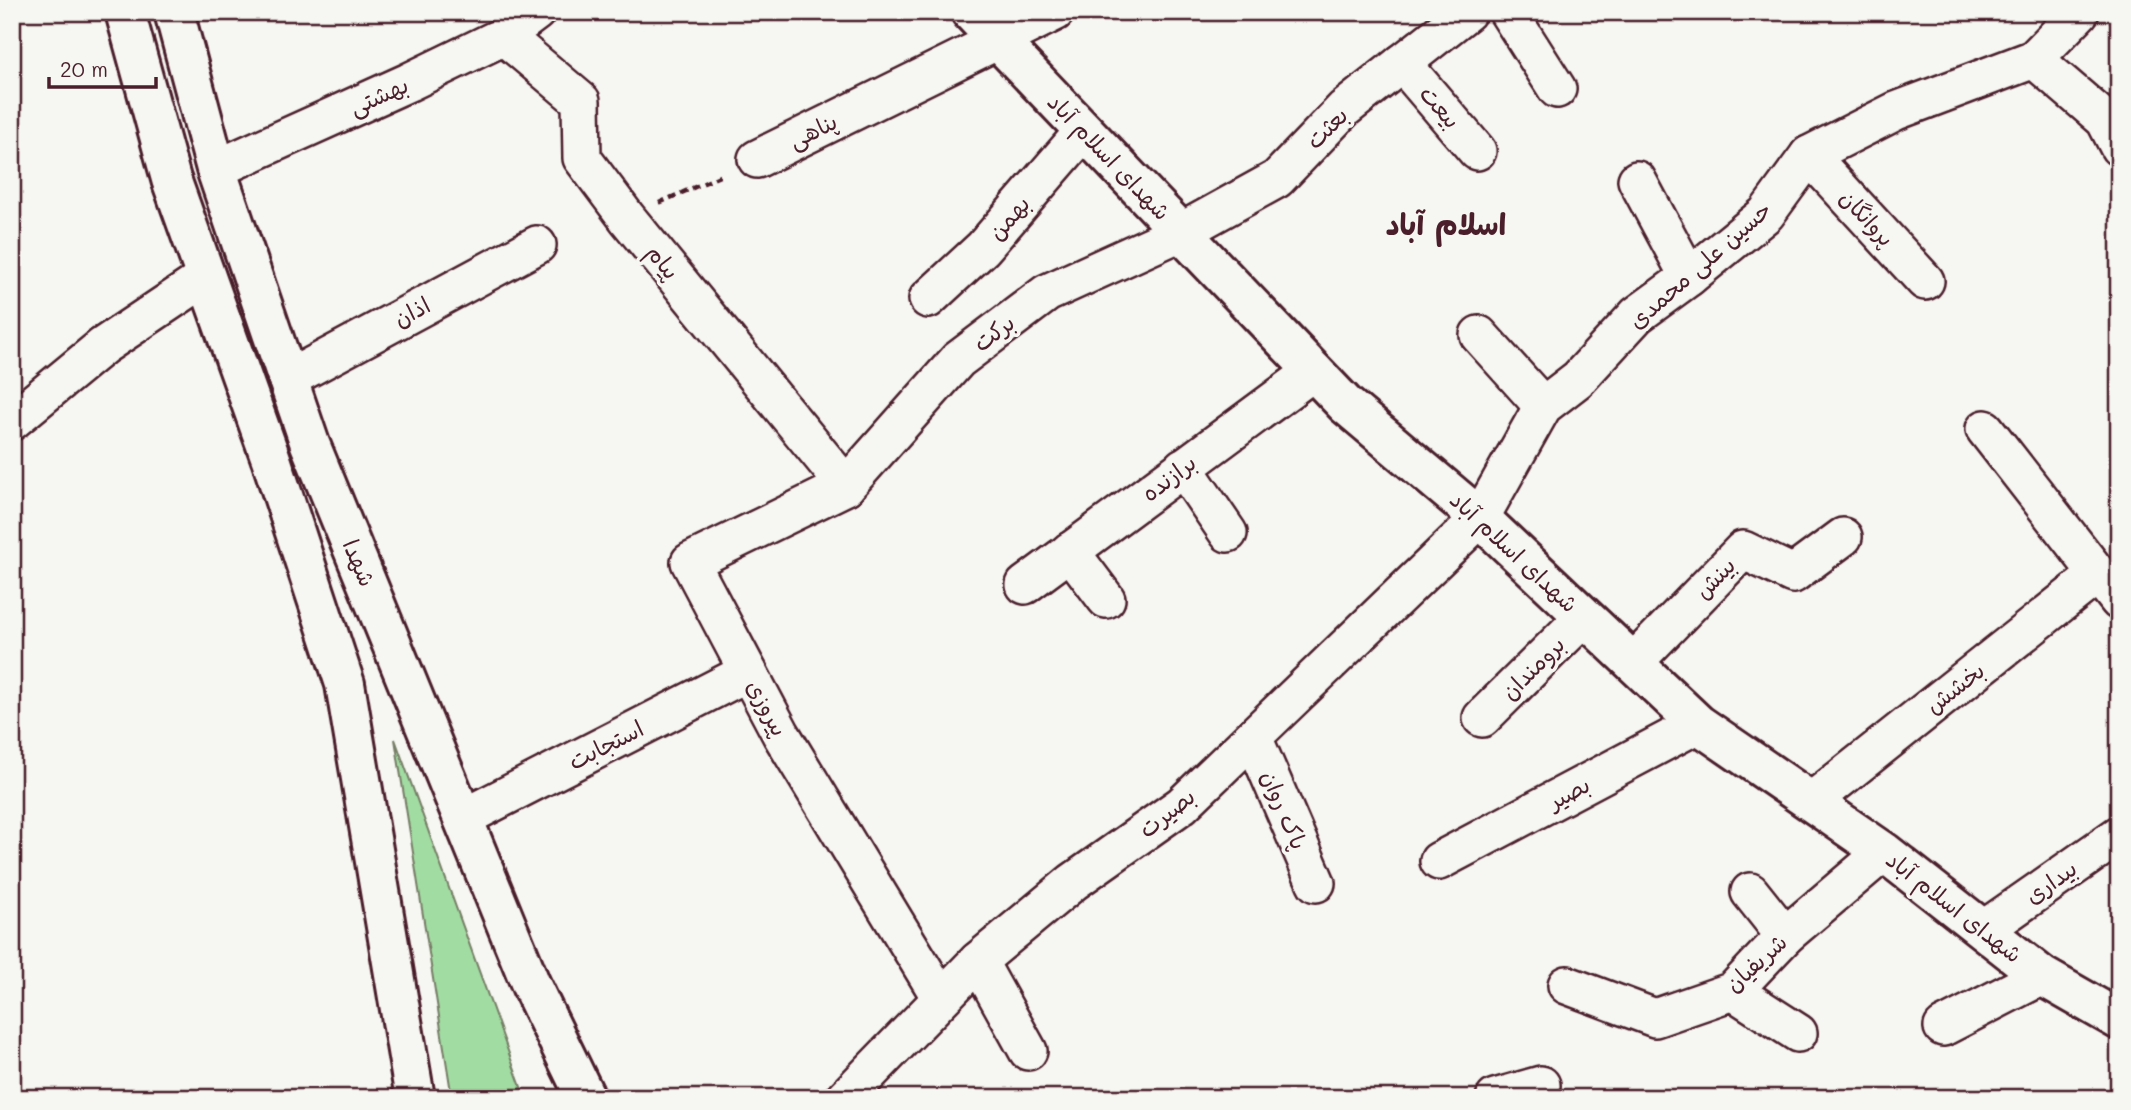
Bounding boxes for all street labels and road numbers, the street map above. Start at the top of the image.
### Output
street label: بهشتی [344,69,413,122]
street label: بیعت [1414,79,1468,134]
street label: شهدای اسلام آباد [1039,87,1178,229]
street label: بعثت [1299,100,1354,155]
street label: پناهی [783,106,842,156]
street label: پروانگان [1833,182,1902,253]
street label: بهمن [981,189,1036,246]
street label: حسین علی محمدی [1622,194,1778,335]
street label: پیام [638,238,687,288]
street label: اذان [388,289,435,333]
street label: برکت [966,307,1020,358]
street label: برازنده [1135,447,1202,508]
street label: شهدای اسلام آباد [1442,484,1585,621]
street label: شهدا [337,534,383,591]
street label: بینش [1687,550,1741,605]
street label: برومندان [1494,629,1571,706]
street label: بخشش [1919,655,1990,720]
street label: پیروزی [740,674,795,742]
street label: استجابت [563,712,648,776]
street label: پاک روان [1254,766,1315,854]
street label: بصیر [1541,769,1595,817]
street label: بصیرت [1132,781,1201,844]
street label: شهدای اسلام آباد [1878,844,2029,972]
street label: بیداری [2018,853,2082,910]
street label: شریفیان [1718,927,1793,998]

